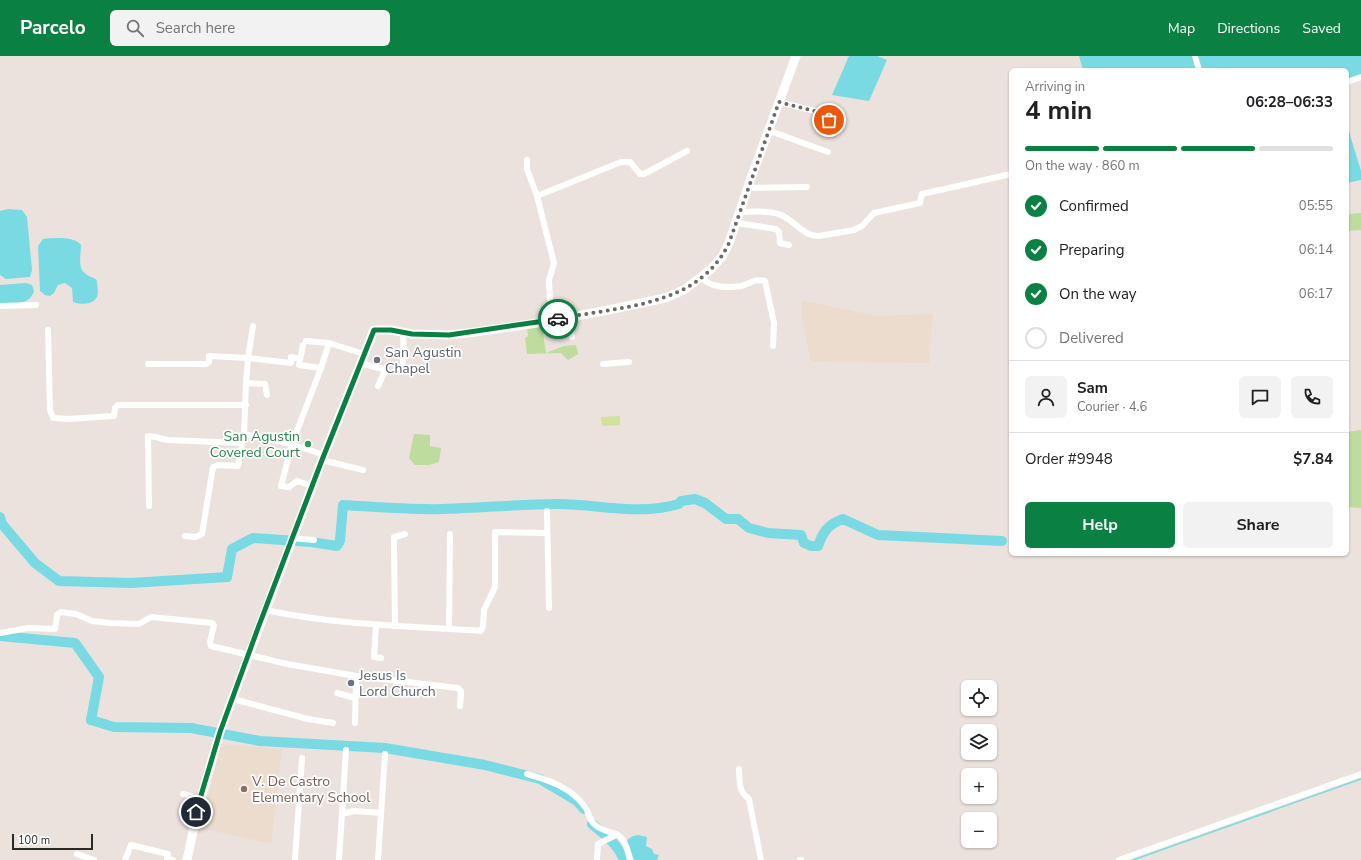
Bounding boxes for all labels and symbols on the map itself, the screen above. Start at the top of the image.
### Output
pin [812,103,846,137]
courier [538,299,578,339]
place label: San Agustin Chapel [385,343,462,378]
marker: San Agustin Chapel [372,355,382,365]
place label: San Agustin Covered Court [210,427,300,462]
marker: San Agustin Covered Court [303,439,313,449]
place label: Jesus Is Lord Church [358,666,436,701]
marker: Jesus Is Lord Church [346,678,356,688]
place label: V. De Castro Elementary School [251,772,371,807]
marker: V. De Castro Elementary School [239,784,249,794]
pin [179,795,213,829]
scale bar [12,832,93,851]

